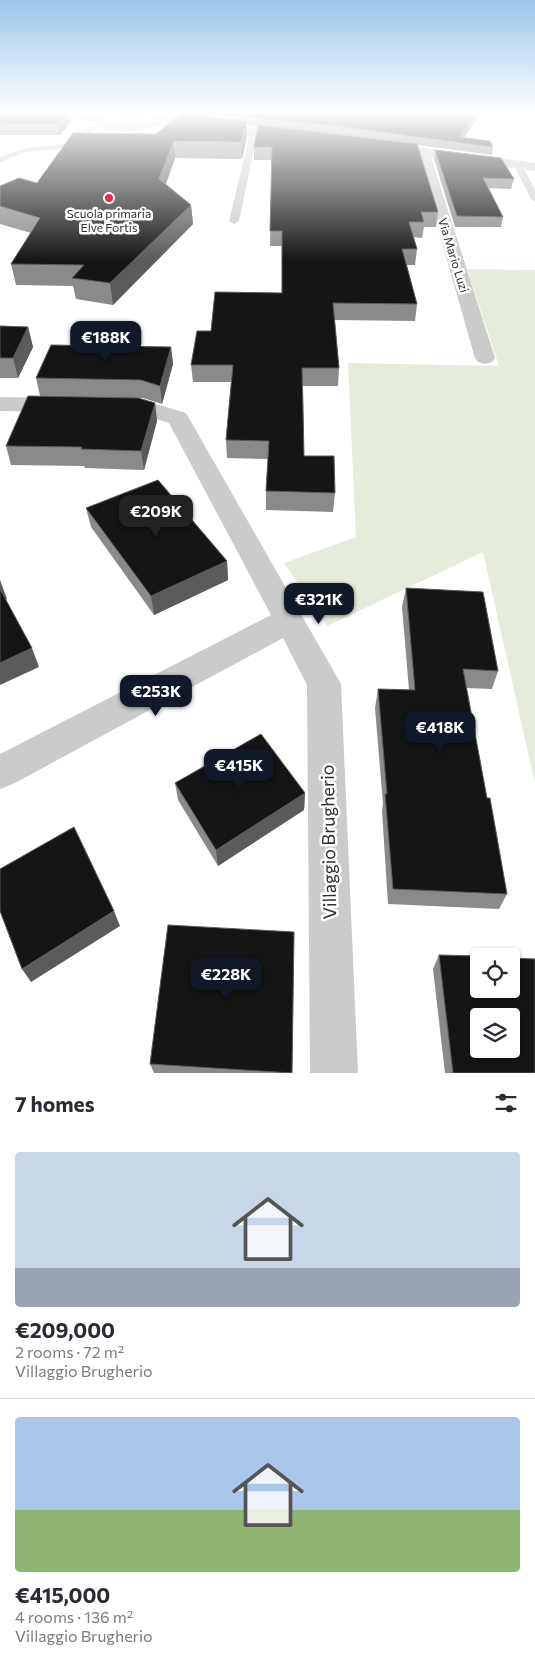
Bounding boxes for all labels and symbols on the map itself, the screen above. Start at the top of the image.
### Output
marker: Scuola primaria Elve Fortis [103,192,115,204]
place label: Scuola primaria Elve Fortis [67,206,151,234]
street label: Via Mario Luzi [436,216,472,294]
pin: €188K [71,320,141,363]
pin: €209K [121,494,191,537]
pin: €321K [284,582,354,625]
pin: €253K [121,674,191,717]
pin: €418K [405,710,475,753]
pin: €415K [204,748,274,791]
street label: Villaggio Brugherio [316,764,340,920]
pin: €228K [191,958,261,1000]

